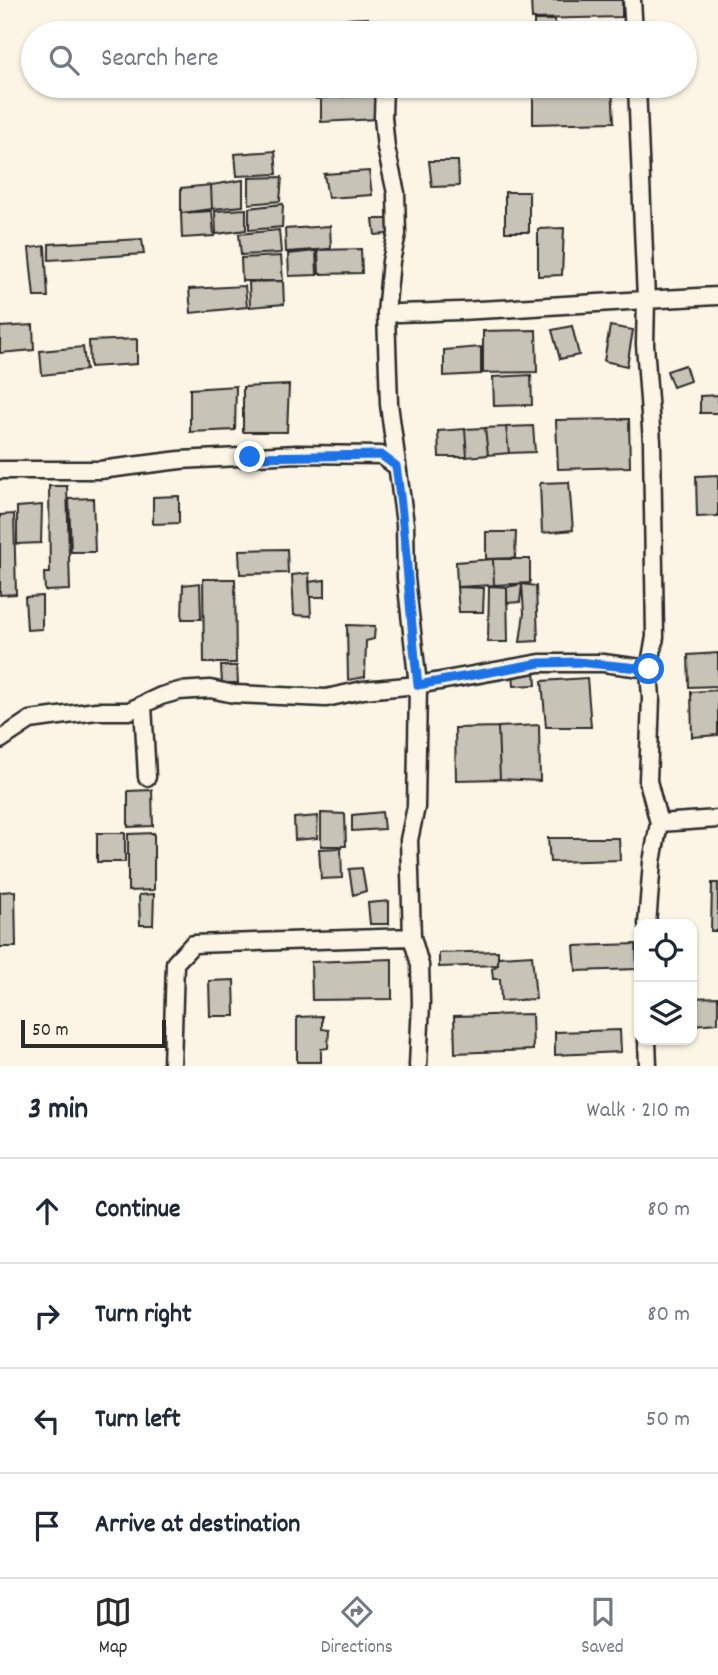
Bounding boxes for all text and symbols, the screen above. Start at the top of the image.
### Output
search box [21,21,697,98]
icon: search [45,41,83,79]
text: Search here [101,41,219,78]
route end [234,441,265,472]
route start [633,653,664,684]
map controls [634,919,697,1045]
button: locate [634,919,697,982]
button: layers [634,982,697,1045]
scale bar [21,1017,166,1049]
text: 50 m [32,1018,69,1045]
text: 3 min [28,1090,88,1133]
text: Walk · 210 m [587,1095,690,1128]
icon: ahead [28,1192,66,1230]
text: Continue [95,1192,180,1229]
text: 80 m [647,1194,690,1227]
icon: right [28,1297,66,1335]
text: Turn right [95,1297,192,1334]
text: 80 m [647,1299,690,1332]
icon: left [28,1402,66,1440]
text: Turn left [95,1402,181,1439]
text: 50 m [646,1404,690,1437]
icon: arrive [28,1507,66,1545]
text: Arrive at destination [95,1507,300,1544]
tab: Map [94,1593,132,1662]
tab: Directions [321,1593,393,1662]
tab: Saved [581,1593,624,1662]

